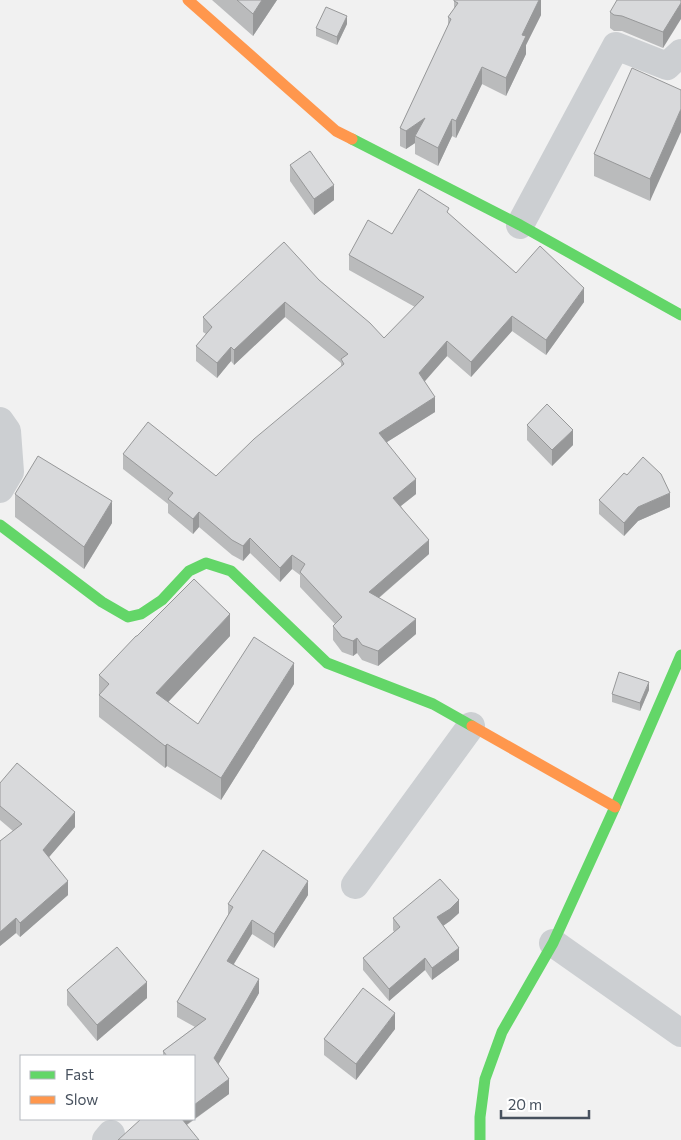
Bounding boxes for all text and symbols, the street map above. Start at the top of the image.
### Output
legend [20,1055,195,1120]
text: Fast [65,1065,94,1083]
scale bar [501,1088,588,1120]
text: Slow [65,1090,98,1108]
text: 20 m [508,1095,542,1113]

